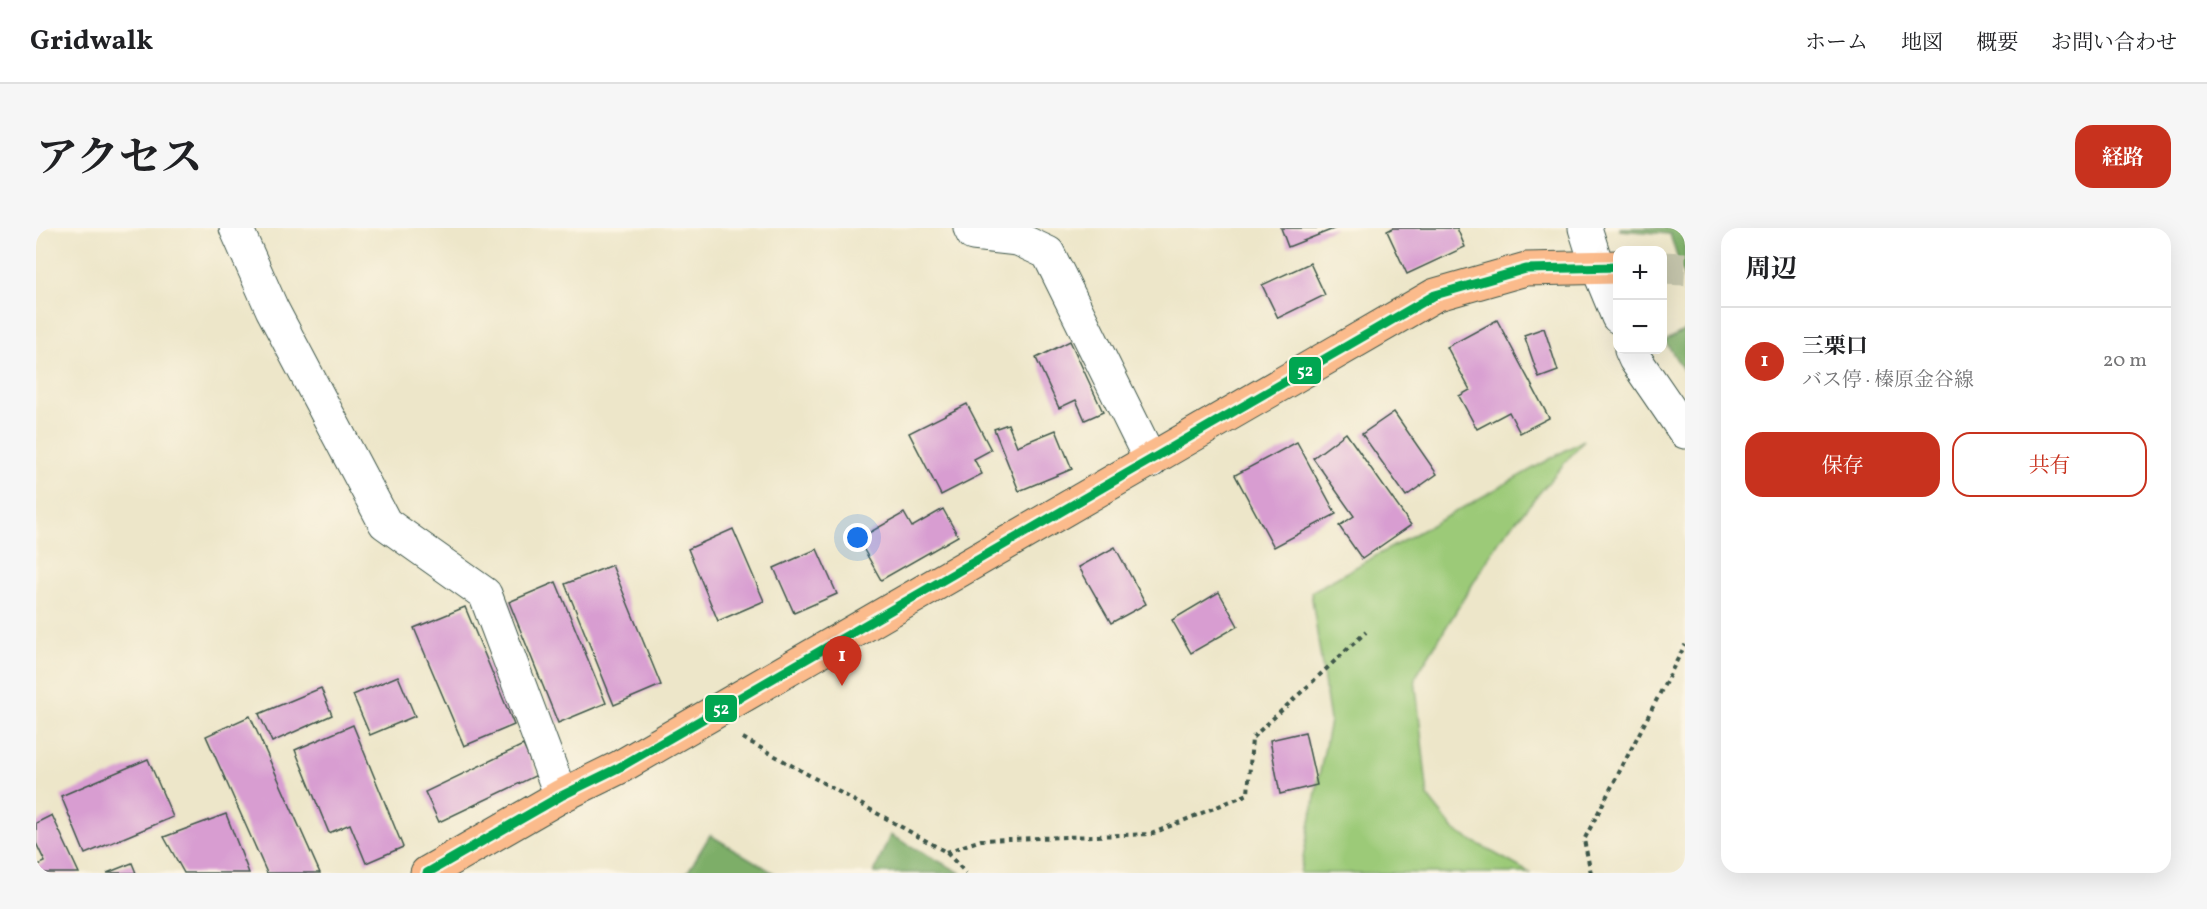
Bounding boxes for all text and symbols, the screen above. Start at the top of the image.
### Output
text: Gridwalk [30,22,153,61]
text: ホーム [1805,29,1868,58]
text: 地図 [1901,29,1943,58]
text: 概要 [1976,29,2018,58]
text: お問い合わせ [2051,29,2177,58]
button: 経路 [2075,125,2171,188]
text: アクセス [36,131,203,190]
map controls [1613,246,1667,354]
button: + [1613,246,1667,300]
text: 周辺 [1745,252,1797,288]
button: − [1613,300,1667,354]
text: 三栗口 [1802,332,1868,363]
text: 1 [1760,347,1769,375]
text: 20 m [2103,347,2147,375]
line badge: 52 [1288,356,1322,385]
text: 52 [1297,361,1313,383]
text: バス停 · 榛原金谷線 [1802,367,1974,395]
button: 保存 [1745,432,1940,497]
button: 共有 [1952,432,2147,497]
your location [843,523,872,552]
pin: 1 [822,636,862,686]
line badge: 52 [704,694,738,723]
text: 52 [713,699,729,721]

